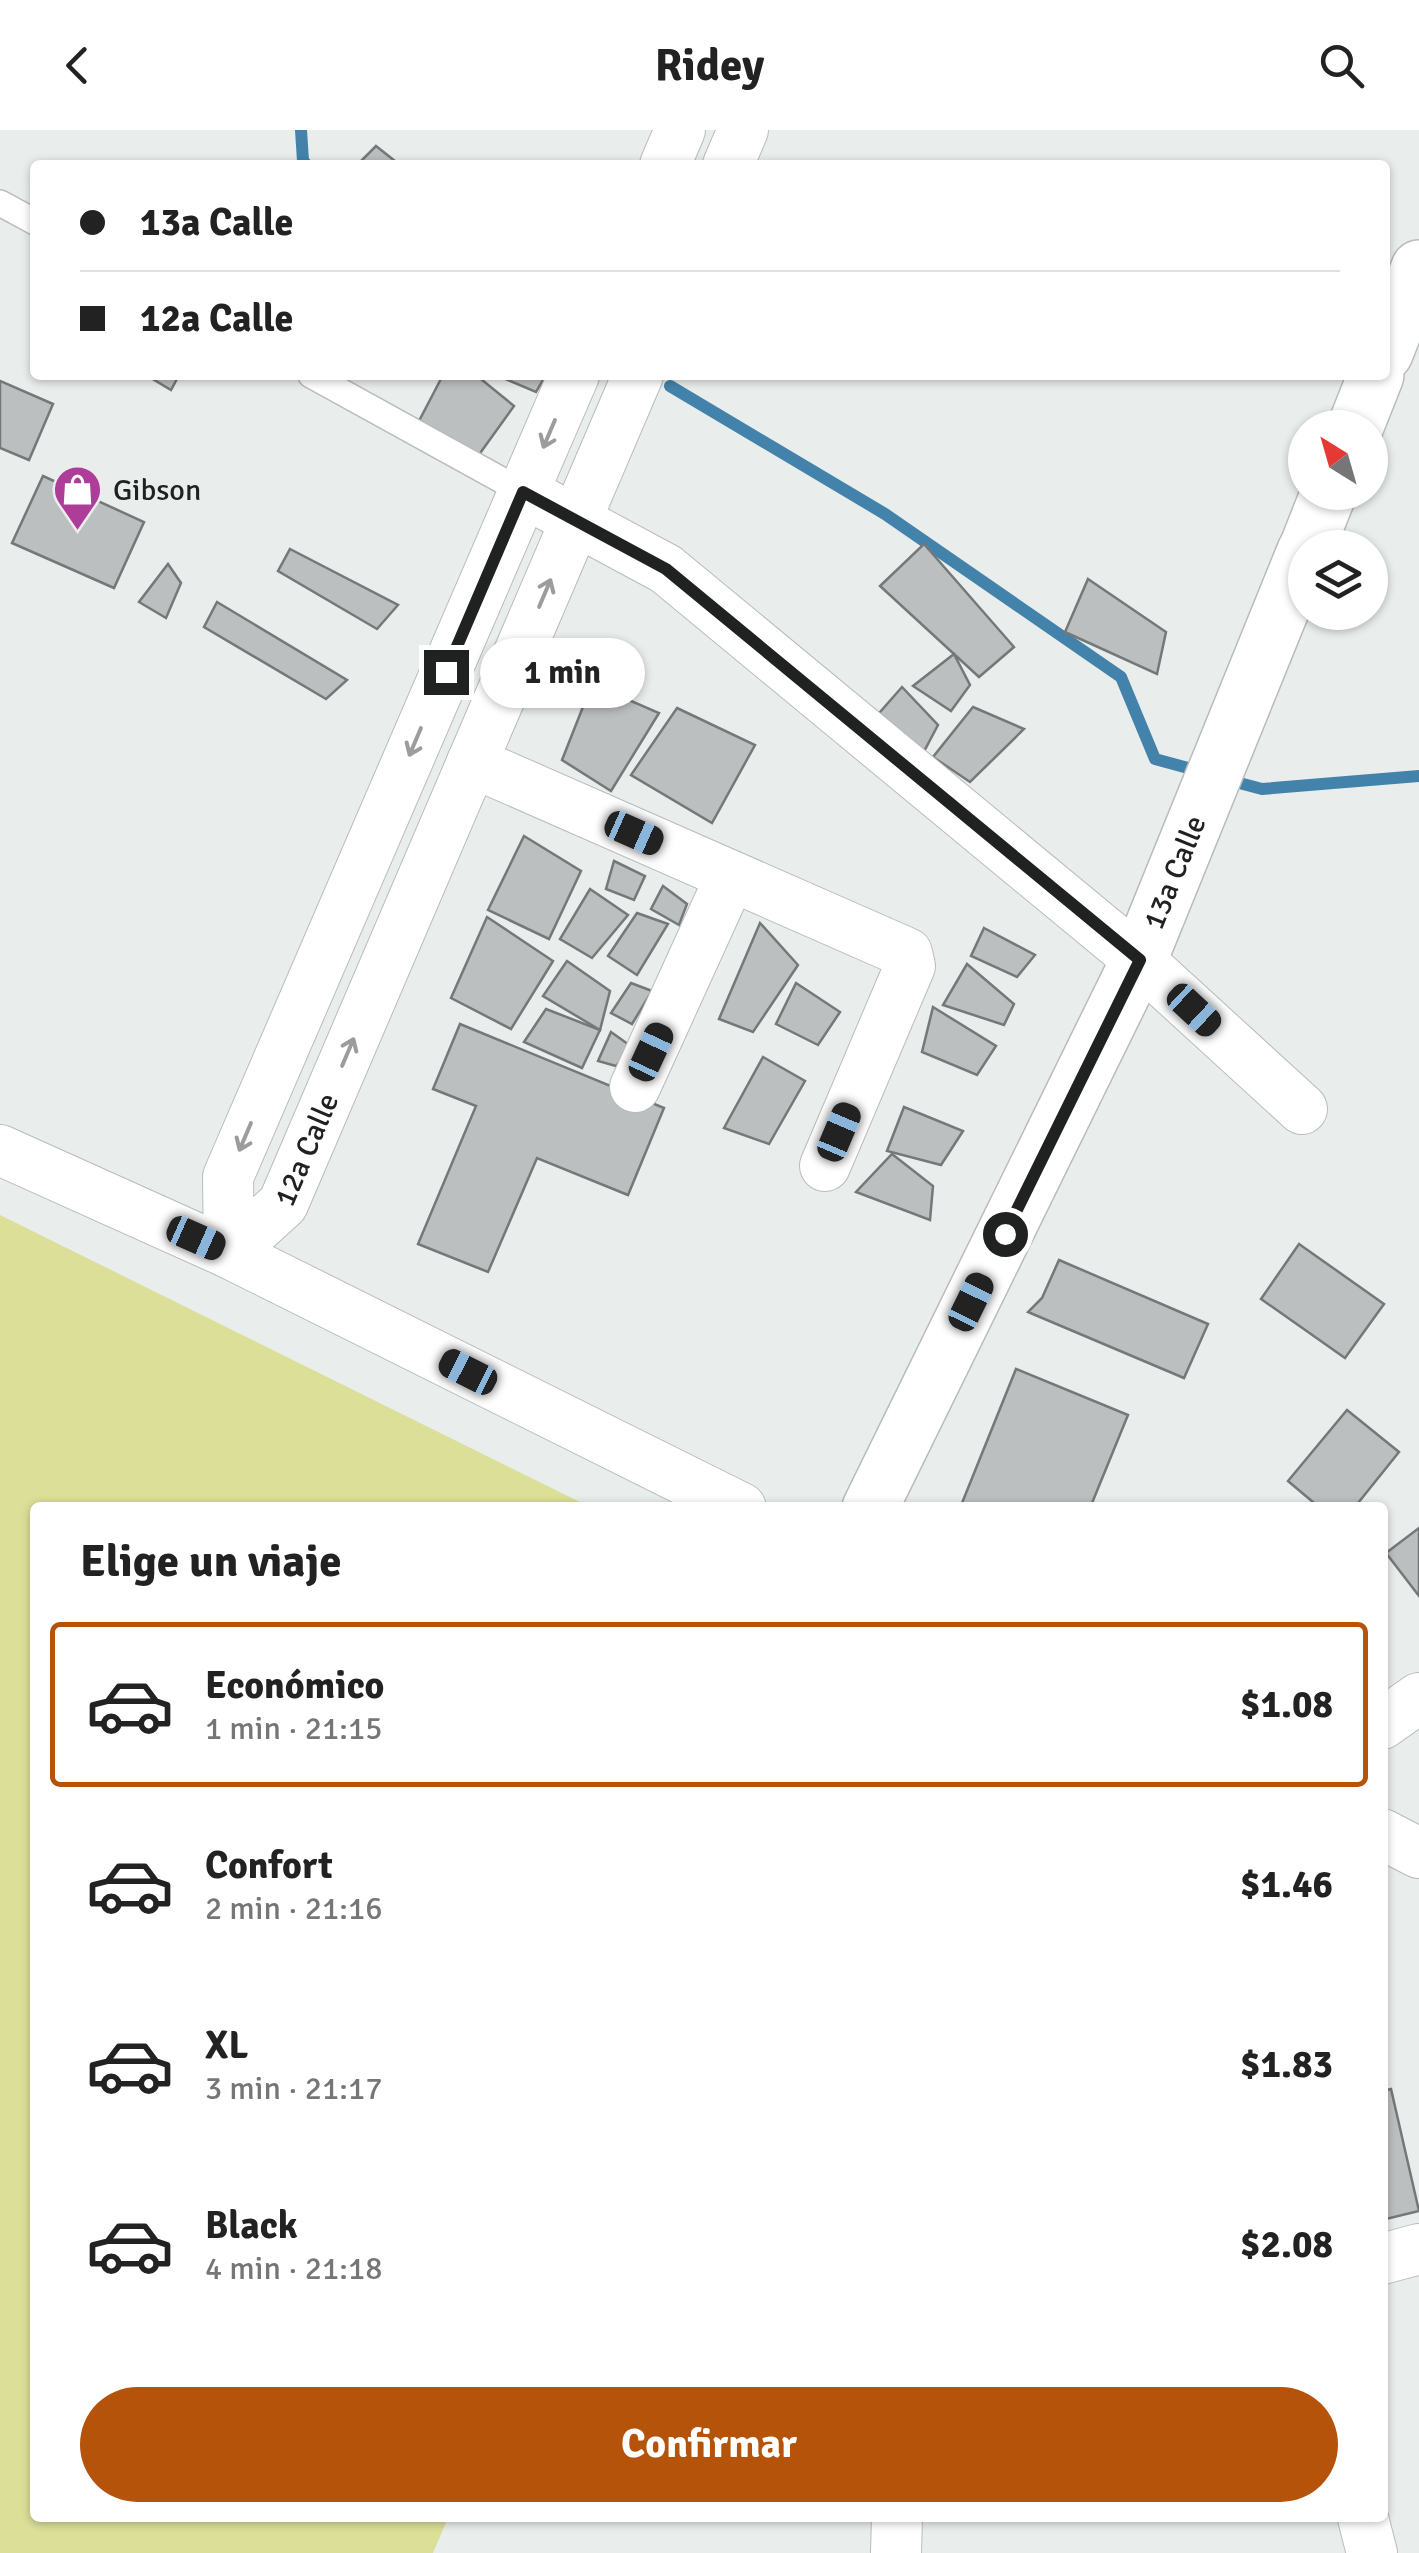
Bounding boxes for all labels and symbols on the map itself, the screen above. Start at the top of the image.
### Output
north arrow [1288,410,1388,510]
one-way arrow [538,418,556,449]
shop icon: Gibson [52,464,104,532]
place label: Gibson [113,472,201,509]
one-way arrow [537,578,555,609]
callout: 1 min [481,637,646,707]
route end [424,650,469,695]
one-way arrow [405,726,423,757]
car [600,807,668,859]
street label: 13a Calle [1135,810,1214,935]
car [1162,979,1226,1041]
car [625,1018,677,1086]
one-way arrow [340,1037,358,1068]
street label: 12a Calle [266,1088,347,1212]
car [813,1099,865,1165]
one-way arrow [235,1121,253,1152]
car [162,1212,230,1264]
route start [983,1212,1028,1257]
car [944,1268,998,1336]
car [434,1345,502,1399]

